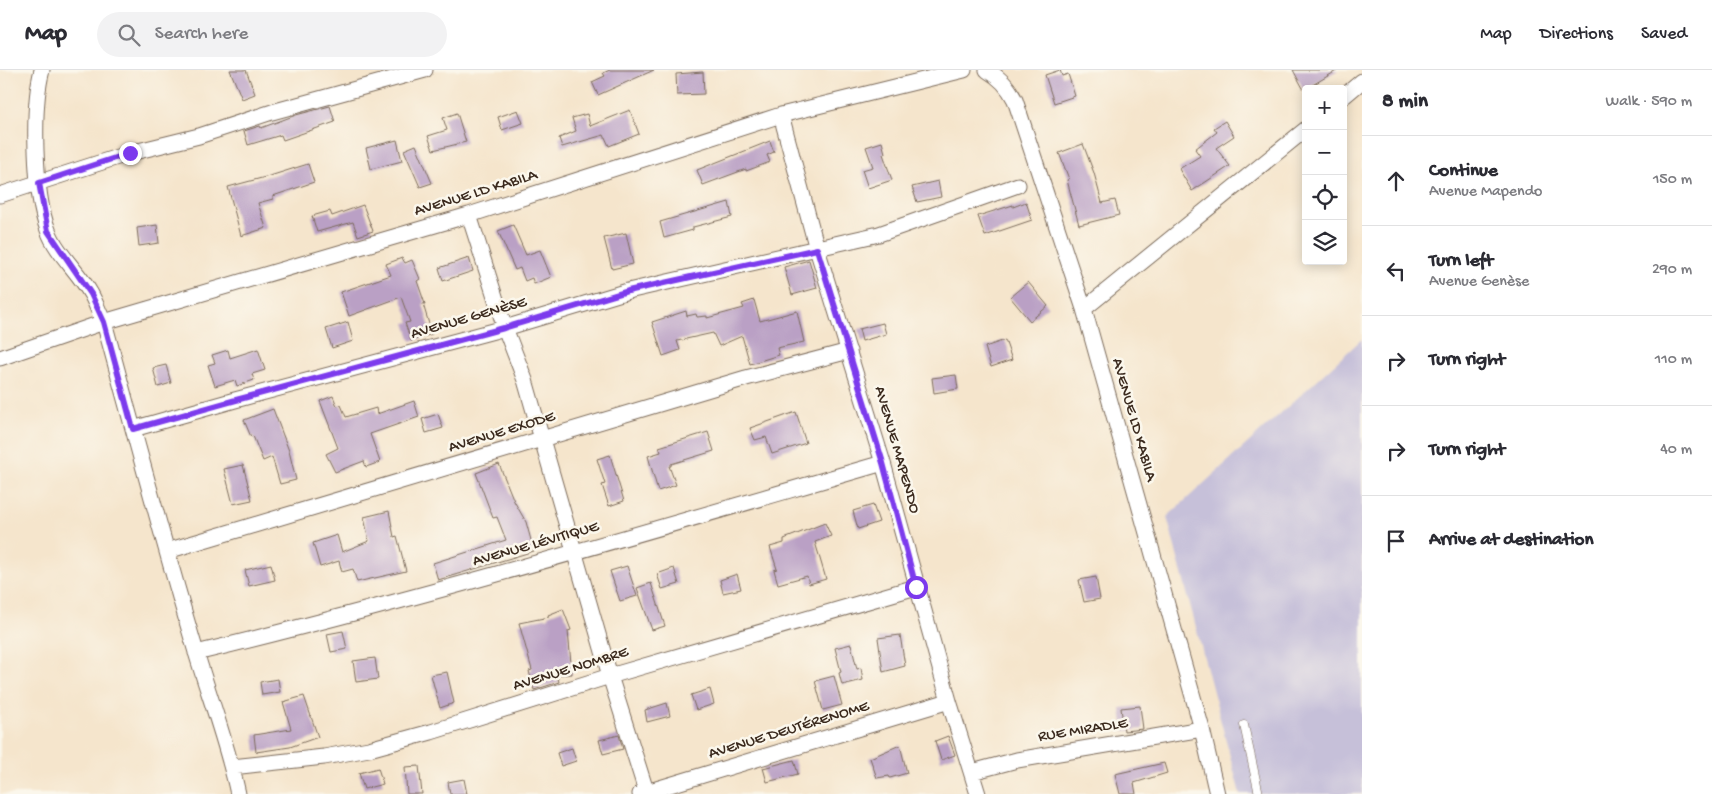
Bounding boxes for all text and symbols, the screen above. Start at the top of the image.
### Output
search box [97,12,447,57]
text: Map [25,20,67,49]
icon: search [115,21,143,49]
text: Search here [155,23,248,46]
text: Map [1480,24,1512,45]
text: Directions [1540,24,1613,45]
text: Saved [1641,24,1687,45]
map controls [1302,85,1347,265]
button: + [1302,85,1347,130]
text: 8 min [1382,90,1428,115]
text: Walk · 590 m [1606,93,1692,112]
button: − [1302,130,1347,175]
route end [119,142,142,165]
text: Continue [1429,160,1498,183]
street label: AVENUE LD KABILA [412,166,541,222]
icon: ahead [1382,167,1410,195]
text: 150 m [1653,171,1692,190]
button: locate [1302,175,1347,220]
text: Avenue Mapendo [1429,183,1542,202]
button: layers [1302,220,1347,265]
text: Turn left [1429,250,1493,273]
icon: left [1382,257,1410,285]
text: 290 m [1652,261,1692,280]
text: Avenue Genèse [1429,273,1529,292]
street label: AVENUE GENÈSE [409,293,530,345]
icon: right [1382,347,1410,375]
text: Turn right [1429,349,1505,372]
text: 110 m [1655,351,1692,370]
street label: AVENUE LD KABILA [1106,356,1160,485]
street label: AVENUE MAPENDO [869,384,923,516]
street label: AVENUE EXODE [447,408,558,458]
icon: right [1382,437,1410,465]
text: Turn right [1429,439,1505,462]
text: 40 m [1660,441,1692,460]
street label: AVENUE LÉVITIQUE [471,518,602,572]
icon: arrive [1382,527,1410,555]
text: Arrive at destination [1429,529,1593,552]
route start [905,576,928,599]
street label: AVENUE NOMBRE [511,643,632,697]
street label: AVENUE DEUTÉRENOME [706,697,873,764]
street label: RUE MIRADLE [1037,714,1130,747]

